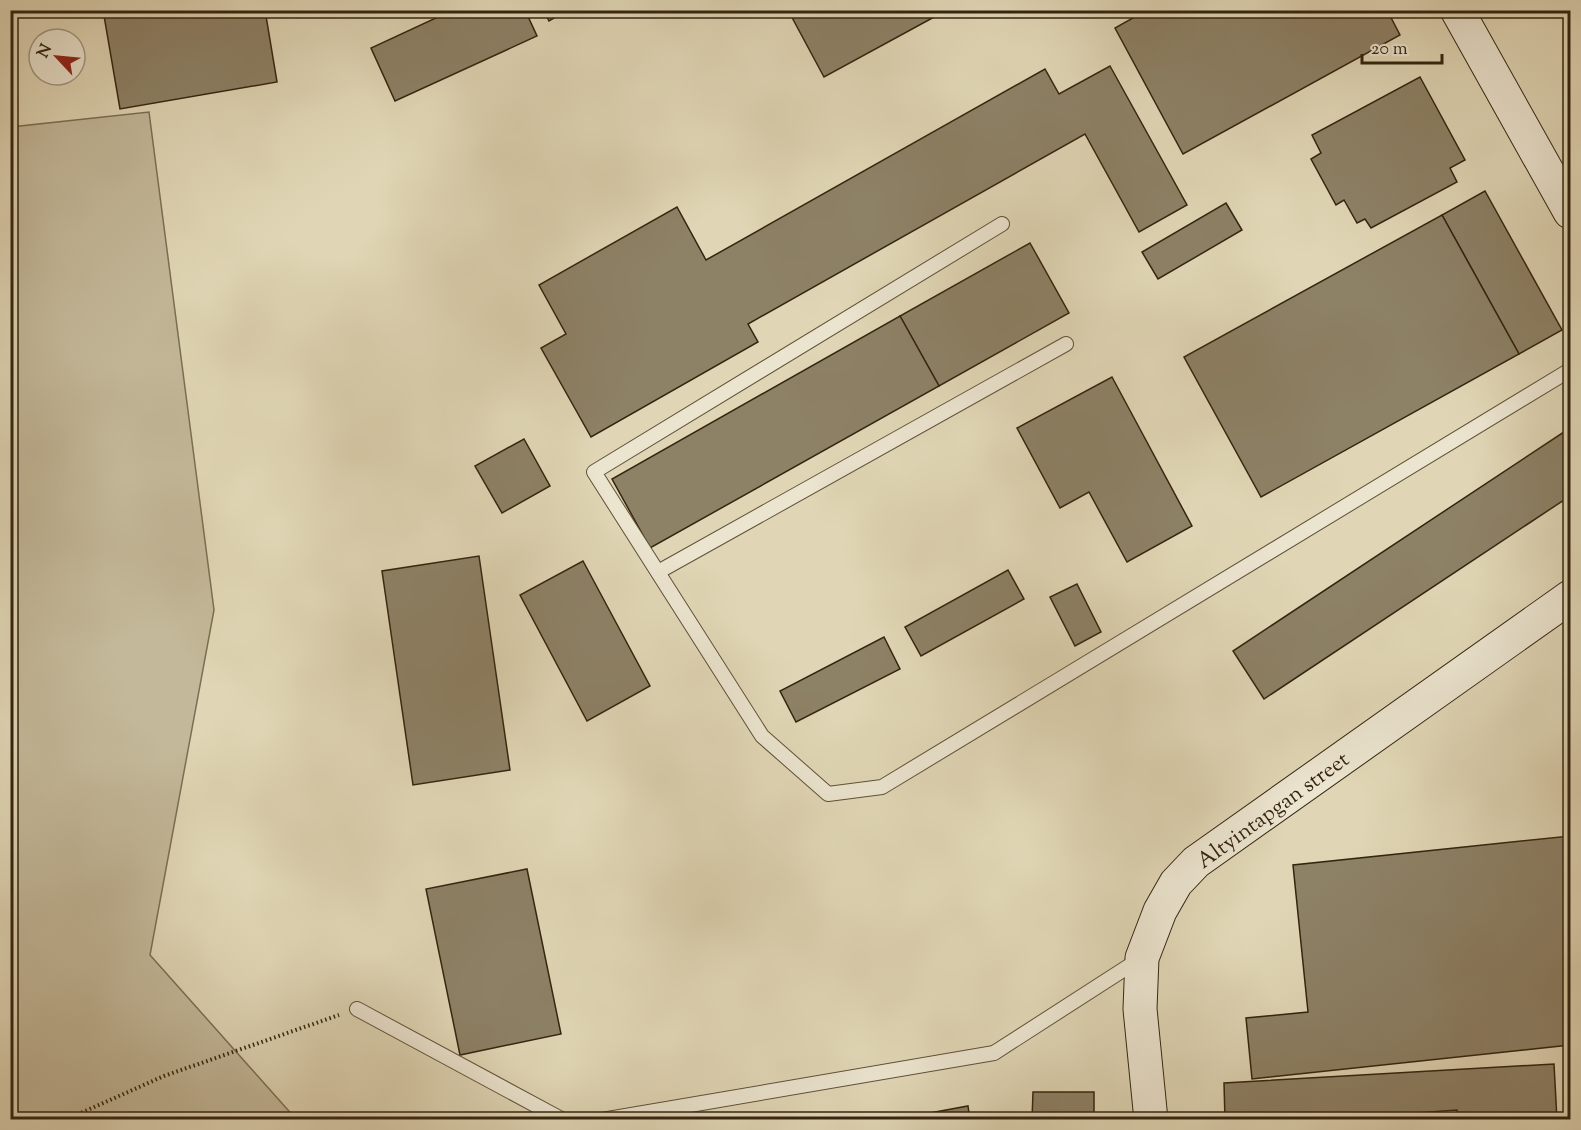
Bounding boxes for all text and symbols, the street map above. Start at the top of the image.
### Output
north arrow [27,27,87,87]
scale bar [1362,27,1442,65]
text: 20 m [1371,37,1408,63]
text: N [33,41,59,62]
street label: Altyintapgan street [1191,745,1357,878]

